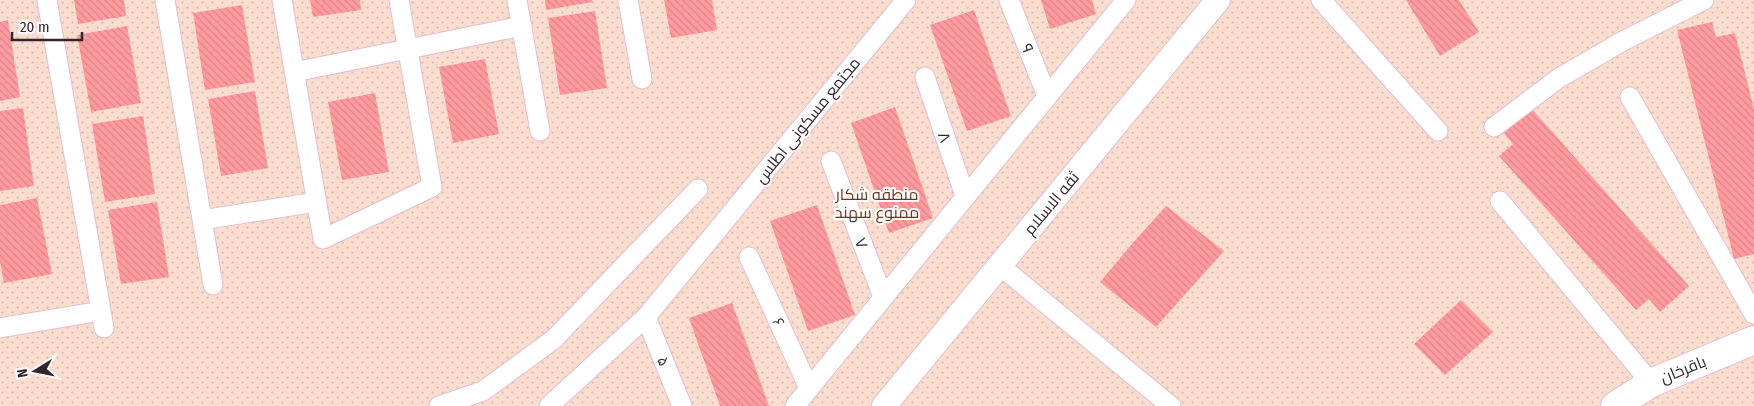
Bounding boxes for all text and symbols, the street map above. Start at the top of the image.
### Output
scale bar [12,10,82,42]
text: 20 m [20,18,50,36]
street label: ۹ [1017,41,1038,55]
street label: مجتمع مسکونی اطلس [751,54,866,188]
street label: ۸ [934,129,955,145]
street label: ثقه الاسلام [1020,168,1085,240]
park label: منطقه شکار ممنوع سهند [835,185,919,224]
street label: ۷ [851,235,872,251]
street label: ۶ [768,315,789,330]
north arrow [10,346,60,396]
street label: باقرخان [1657,352,1709,388]
street label: ۵ [653,354,674,369]
text: N [14,368,32,379]

